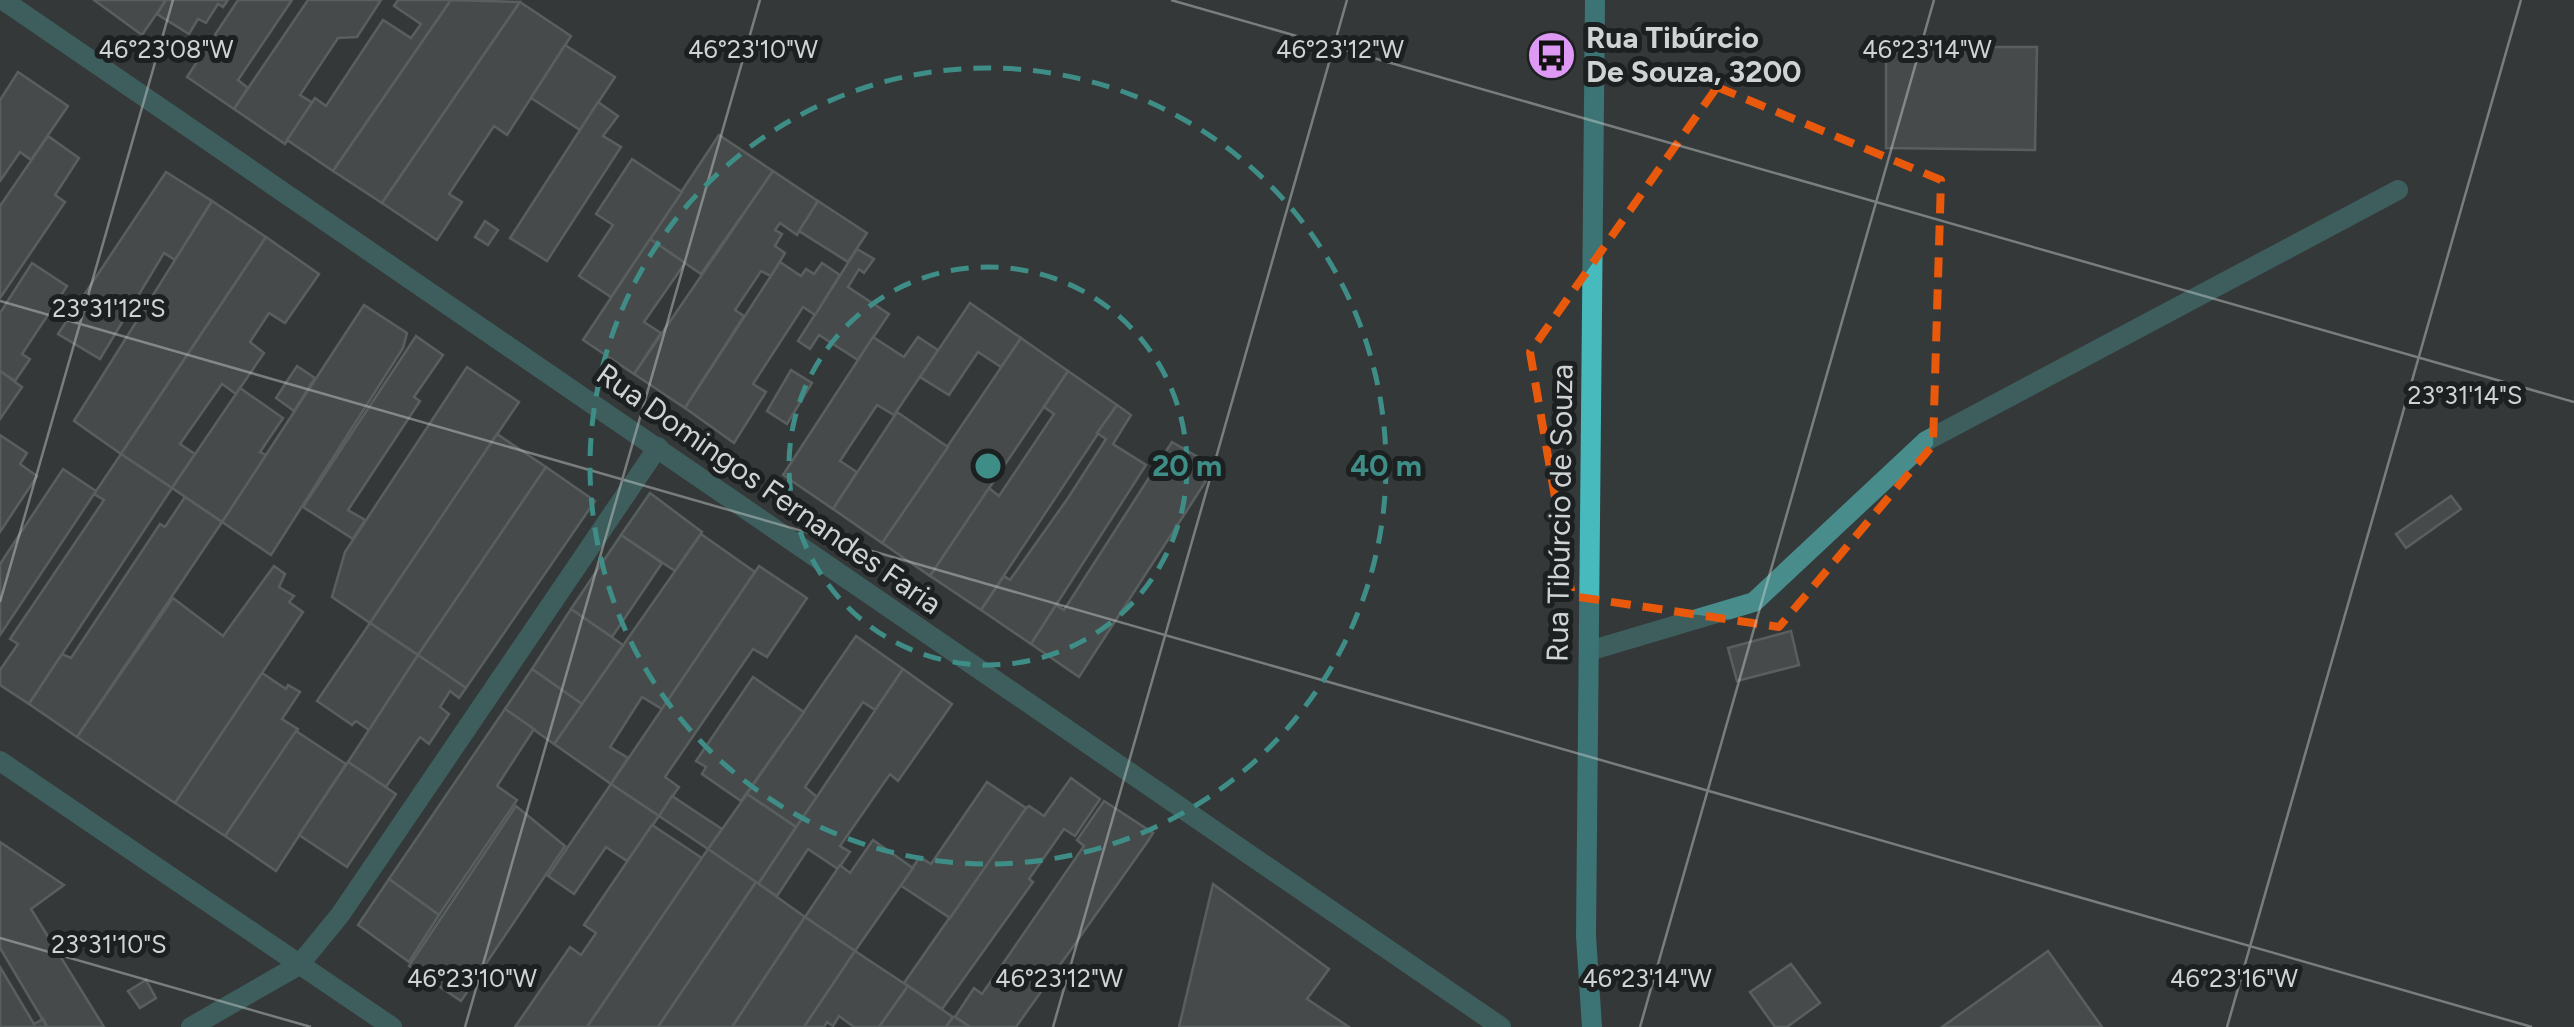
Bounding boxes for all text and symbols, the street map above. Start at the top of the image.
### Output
place label: Rua Tibúrcio De Souza, 3200 [1586,19,1802,90]
bus stop icon: Rua Tibúrcio De Souza, 3200 [1525,29,1577,81]
text: 46°23'08"W [99,34,233,64]
text: 46°23'10"W [688,34,818,64]
text: 46°23'12"W [1276,34,1404,64]
text: 46°23'14"W [1862,34,1992,64]
text: 23°31'12"S [52,293,166,323]
street label: Rua Domingos Fernandes Faria [590,355,949,622]
street label: Rua Tibúrcio de Souza [1538,364,1581,662]
text: 23°31'14"S [2408,380,2522,410]
text: 20 m [1152,447,1222,484]
text: 40 m [1350,447,1422,484]
centre of rings [970,448,1006,484]
text: 23°31'10"S [51,929,167,959]
text: 46°23'10"W [407,963,537,993]
text: 46°23'12"W [995,963,1123,993]
text: 46°23'14"W [1582,963,1712,993]
text: 46°23'16"W [2170,963,2298,993]

